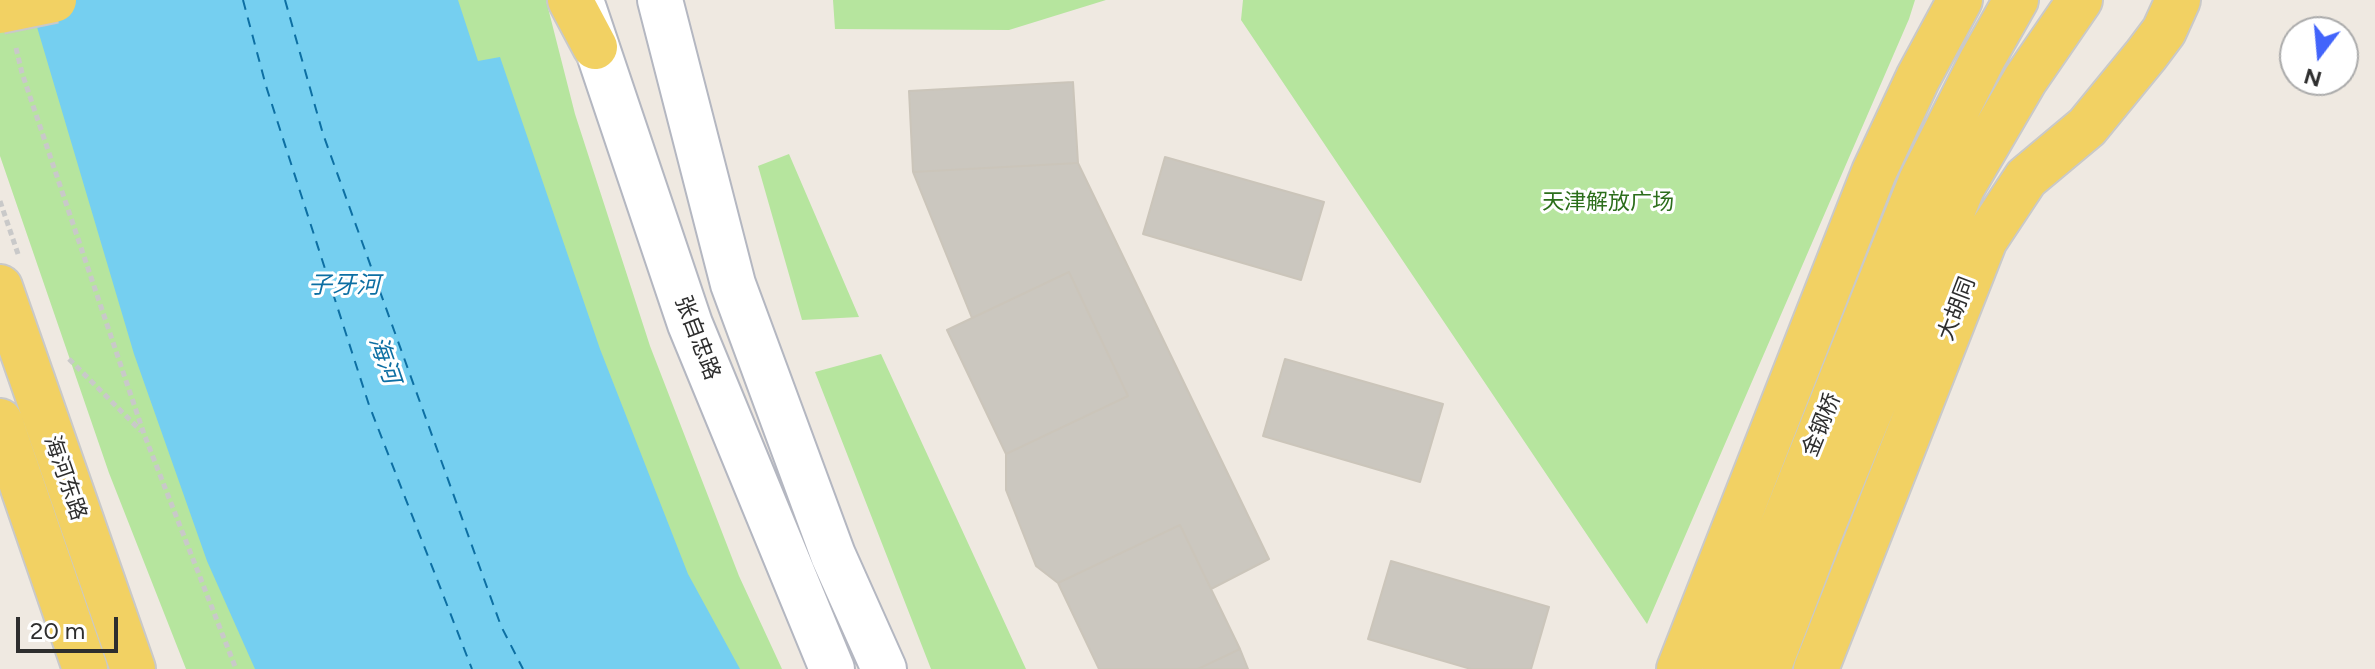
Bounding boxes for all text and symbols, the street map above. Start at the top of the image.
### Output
north arrow [2279,16,2359,96]
text: N [2301,62,2325,93]
park label: 天津解放广场 [1542,190,1674,216]
water label: 子牙河 [308,272,380,300]
street label: 大胡同 [1933,273,1981,345]
street label: 张自忠路 [669,292,725,384]
water label: 海河 [363,333,405,387]
street label: 金钢桥 [1797,389,1847,461]
street label: 海河东路 [38,432,92,524]
scale bar [20,601,122,651]
text: 20 m [30,616,85,645]

